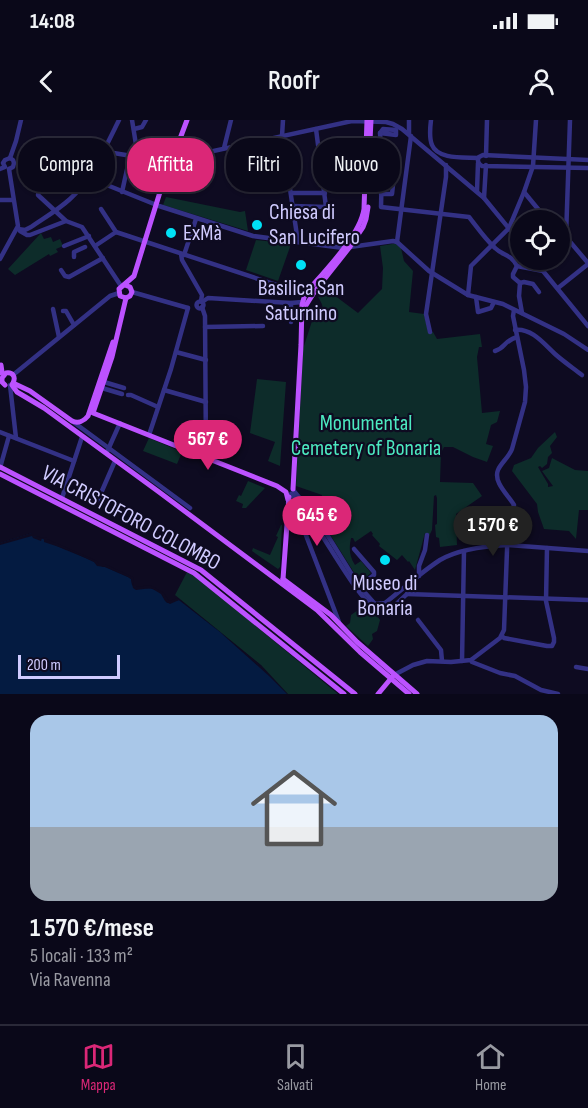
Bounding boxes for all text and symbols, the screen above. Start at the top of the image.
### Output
text: 14:08 [30,8,75,35]
icon: back [30,65,63,98]
text: Roofr [268,65,320,97]
icon: person [525,65,558,98]
chip: Compra [18,138,115,192]
chip: Affitta [127,138,214,192]
chip: Filtri [226,138,301,192]
chip: Nuovo [313,138,400,192]
place label: Chiesa di San Lucifero [269,199,360,251]
map controls [510,210,570,270]
button: locate [510,210,570,270]
marker: Chiesa di San Lucifero [250,218,264,232]
place label: ExMà [183,220,222,247]
marker: ExMà [164,226,178,240]
marker: Basilica San Saturnino [294,258,308,272]
place label: Basilica San Saturnino [258,275,344,327]
park label: Monumental Cemetery of Bonaria [291,410,441,462]
pin: 567 € [166,420,250,471]
text: 567 € [188,427,228,451]
street label: VIA CRISTOFORO COLOMBO [37,459,225,577]
pin: 645 € [275,496,359,547]
text: 645 € [296,503,338,527]
pin: 1 570 € [438,506,548,557]
text: 1 570 € [467,513,519,537]
marker: Museo di Bonaria [378,553,392,567]
place label: Museo di Bonaria [353,570,417,622]
scale bar [18,652,120,680]
text: 200 m [27,656,61,675]
icon: home [240,754,348,862]
text: 1 570 €/mese [30,913,154,944]
text: 5 locali · 133 m² [30,944,133,968]
text: Via Ravenna [30,968,111,992]
tab: Mappa [81,1040,116,1095]
tab: Salvati [277,1040,313,1095]
tab: Home [474,1040,507,1095]

